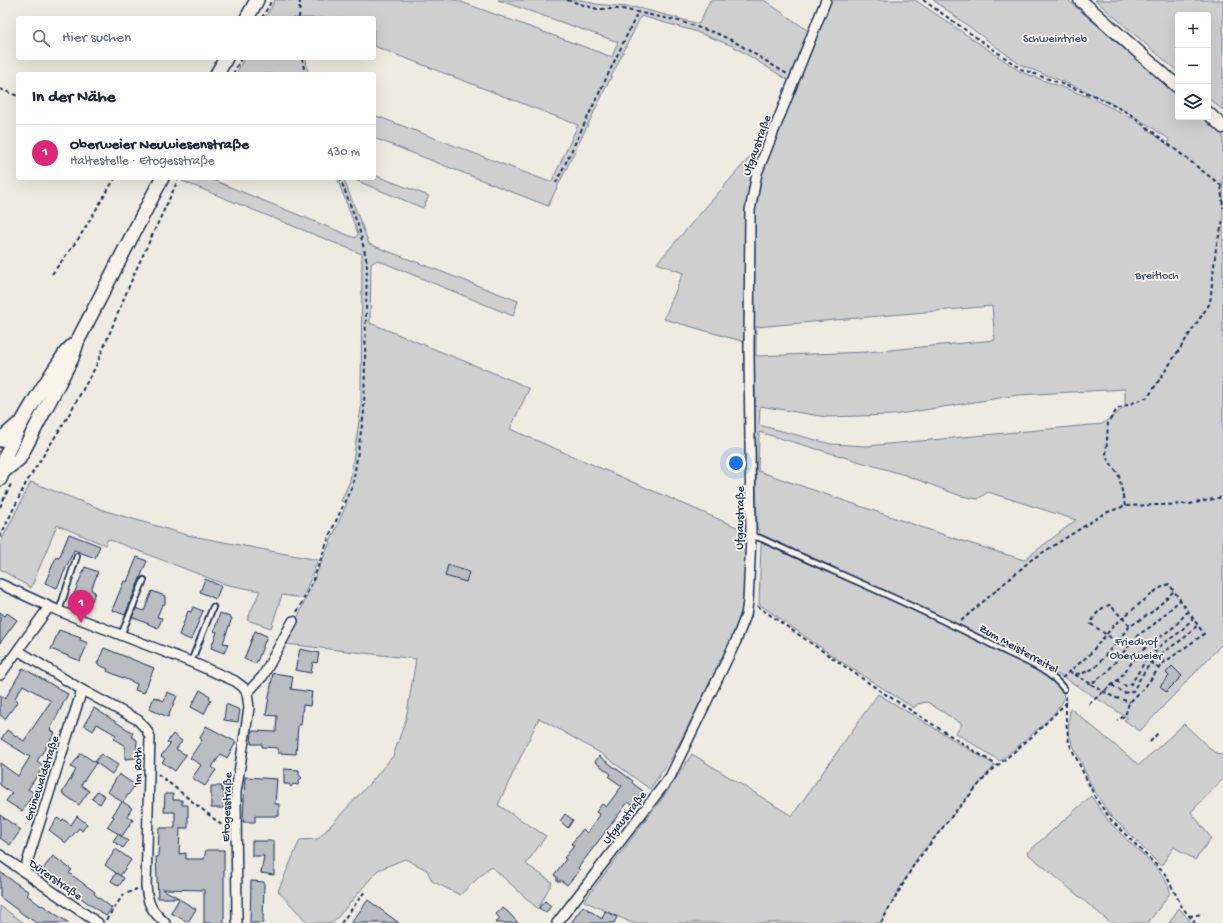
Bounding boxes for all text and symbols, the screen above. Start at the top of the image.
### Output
map controls [1175,12,1211,120]
button: + [1175,12,1211,48]
search box [16,16,376,60]
icon: search [30,27,52,49]
text: Hier suchen [62,29,131,47]
park label: Schweintrieb [1023,33,1088,47]
button: − [1175,48,1211,84]
button: layers [1175,84,1211,120]
text: In der Nähe [32,88,115,108]
street label: Ufgaustraße [740,113,776,178]
text: Oberweier Neuwiesenstraße [70,136,249,154]
text: 1 [42,145,48,160]
text: 430 m [327,145,360,160]
text: Haltestelle · Etogesstraße [70,154,215,169]
park label: Breitloch [1134,270,1179,284]
your location [726,453,746,473]
street label: Ufgaustraße [733,485,749,550]
pin: 1 [68,590,94,623]
street label: Zum Meisterreitel [976,622,1060,677]
park label: Friedhof Oberweier [1110,636,1164,664]
street label: Grünewaldstraße [23,734,64,823]
street label: Im Roth [132,746,146,785]
street label: Etogesstraße [220,771,236,842]
street label: Ufgaustraße [601,788,651,848]
street label: Dürerstraße [25,857,85,905]

